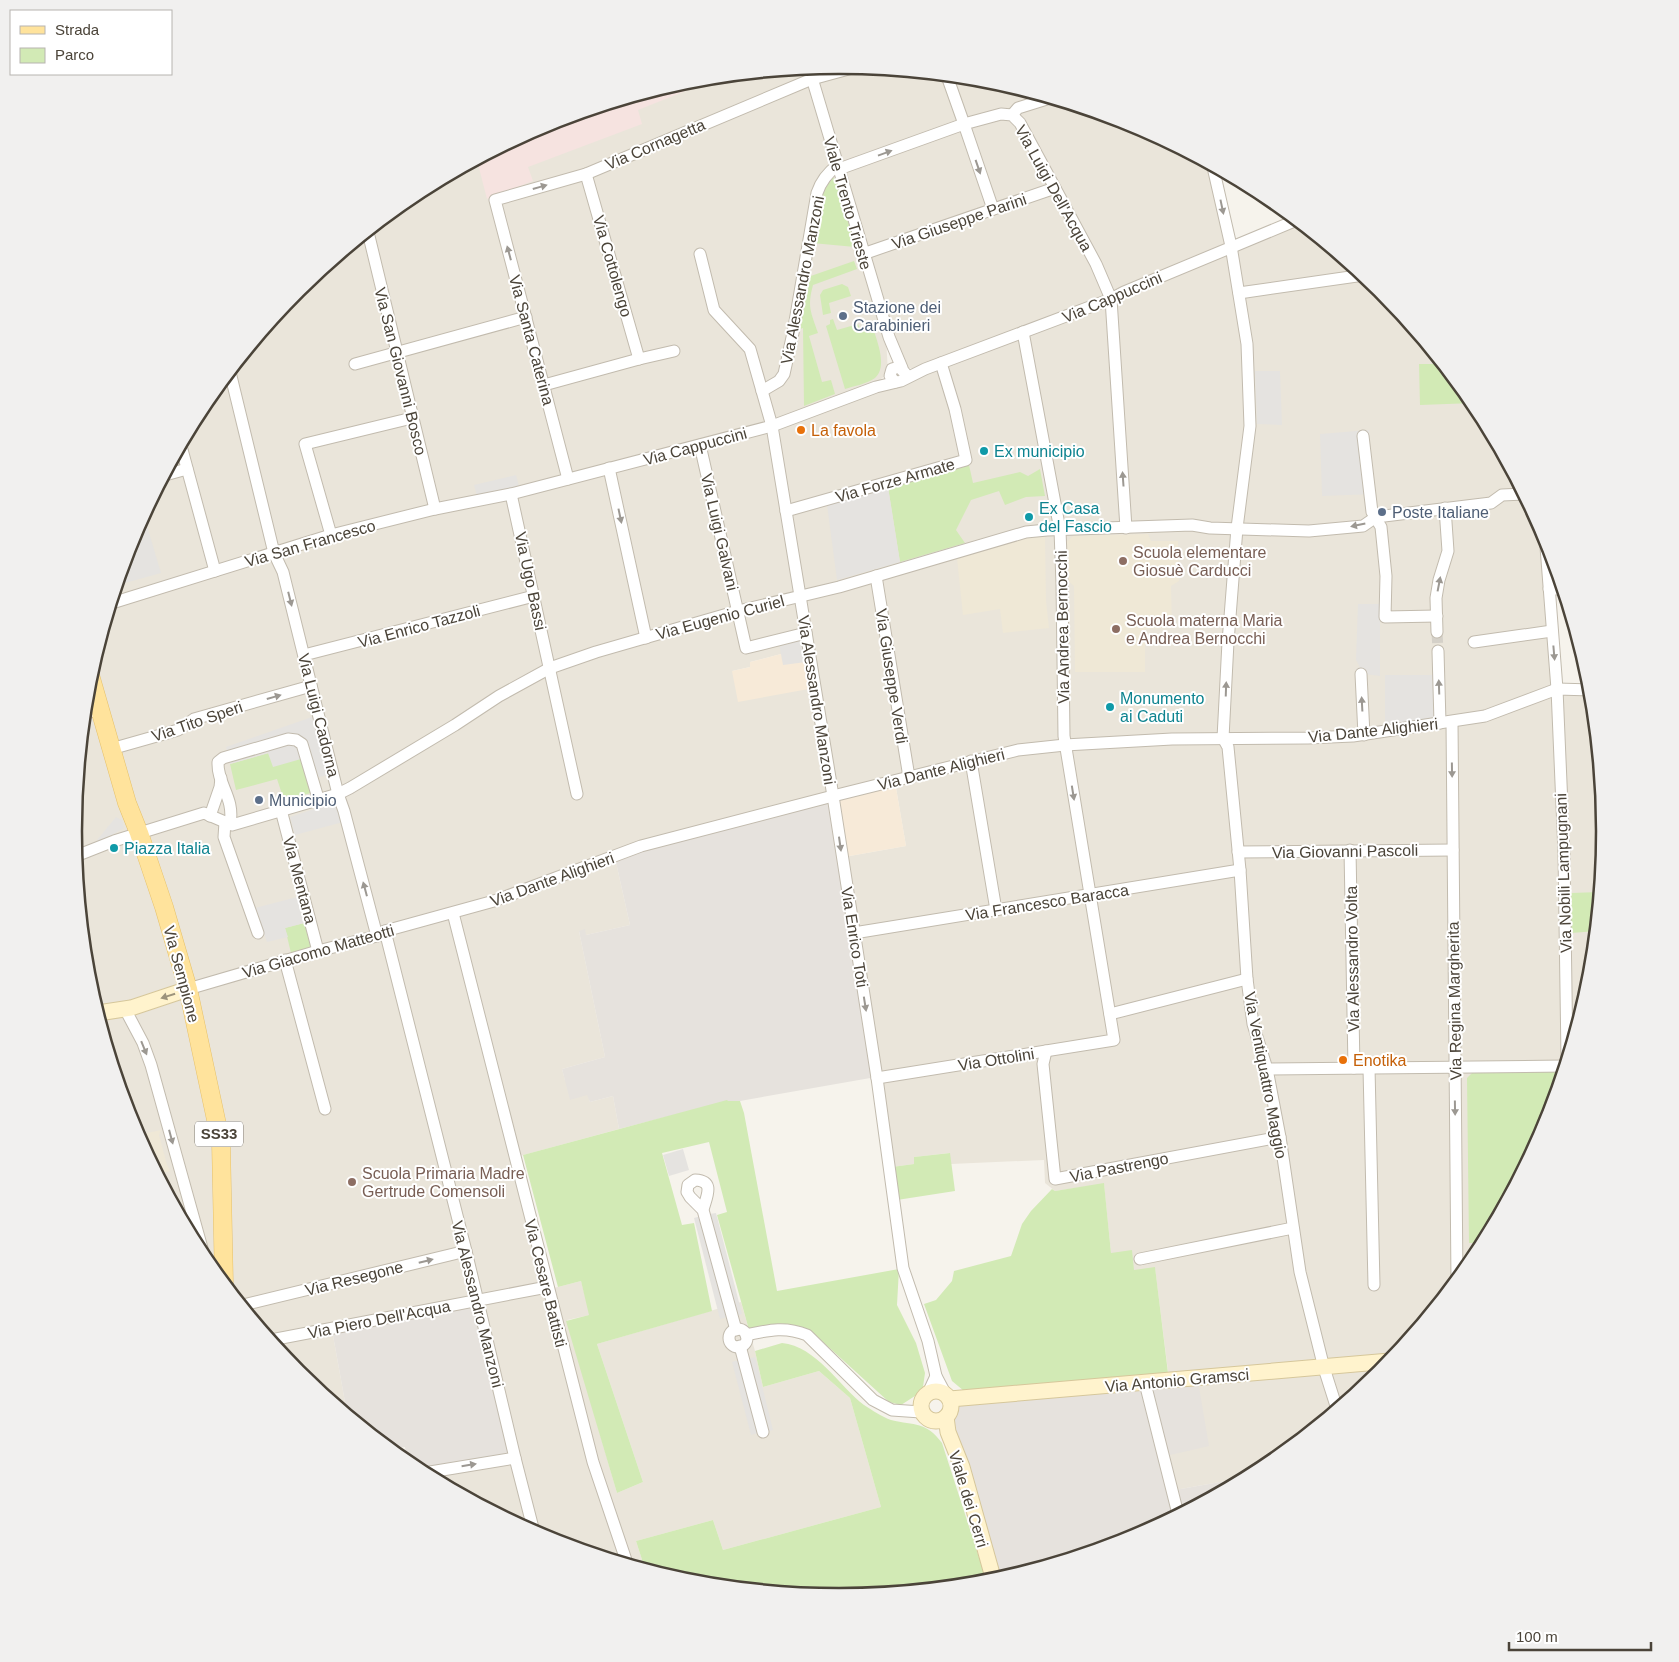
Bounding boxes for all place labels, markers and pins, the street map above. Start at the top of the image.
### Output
place label: Stazione dei Carabinieri [853,299,941,334]
marker: Stazione dei Carabinieri [837,310,849,322]
place label: La favola [811,422,876,439]
marker: La favola [795,424,807,436]
place label: Ex municipio [994,443,1085,460]
marker: Ex municipio [978,445,990,457]
place label: Ex Casa del Fascio [1039,500,1112,535]
place label: Poste Italiane [1392,504,1489,521]
marker: Poste Italiane [1376,506,1388,518]
marker: Ex Casa del Fascio [1023,511,1035,523]
place label: Scuola elementare Giosuè Carducci [1133,544,1267,579]
marker: Scuola elementare Giosuè Carducci [1117,555,1129,567]
place label: Scuola materna Maria e Andrea Bernocchi [1126,612,1283,647]
marker: Scuola materna Maria e Andrea Bernocchi [1110,623,1122,635]
place label: Monumento ai Caduti [1120,690,1205,725]
marker: Monumento ai Caduti [1104,701,1116,713]
place label: Municipio [269,792,337,809]
marker: Municipio [253,794,265,806]
place label: Piazza Italia [124,840,210,857]
marker: Piazza Italia [108,842,120,854]
place label: Enotika [1353,1052,1406,1069]
marker: Enotika [1337,1054,1349,1066]
place label: Scuola Primaria Madre Gertrude Comensoli [362,1165,525,1200]
marker: Scuola Primaria Madre Gertrude Comensoli [346,1176,358,1188]

